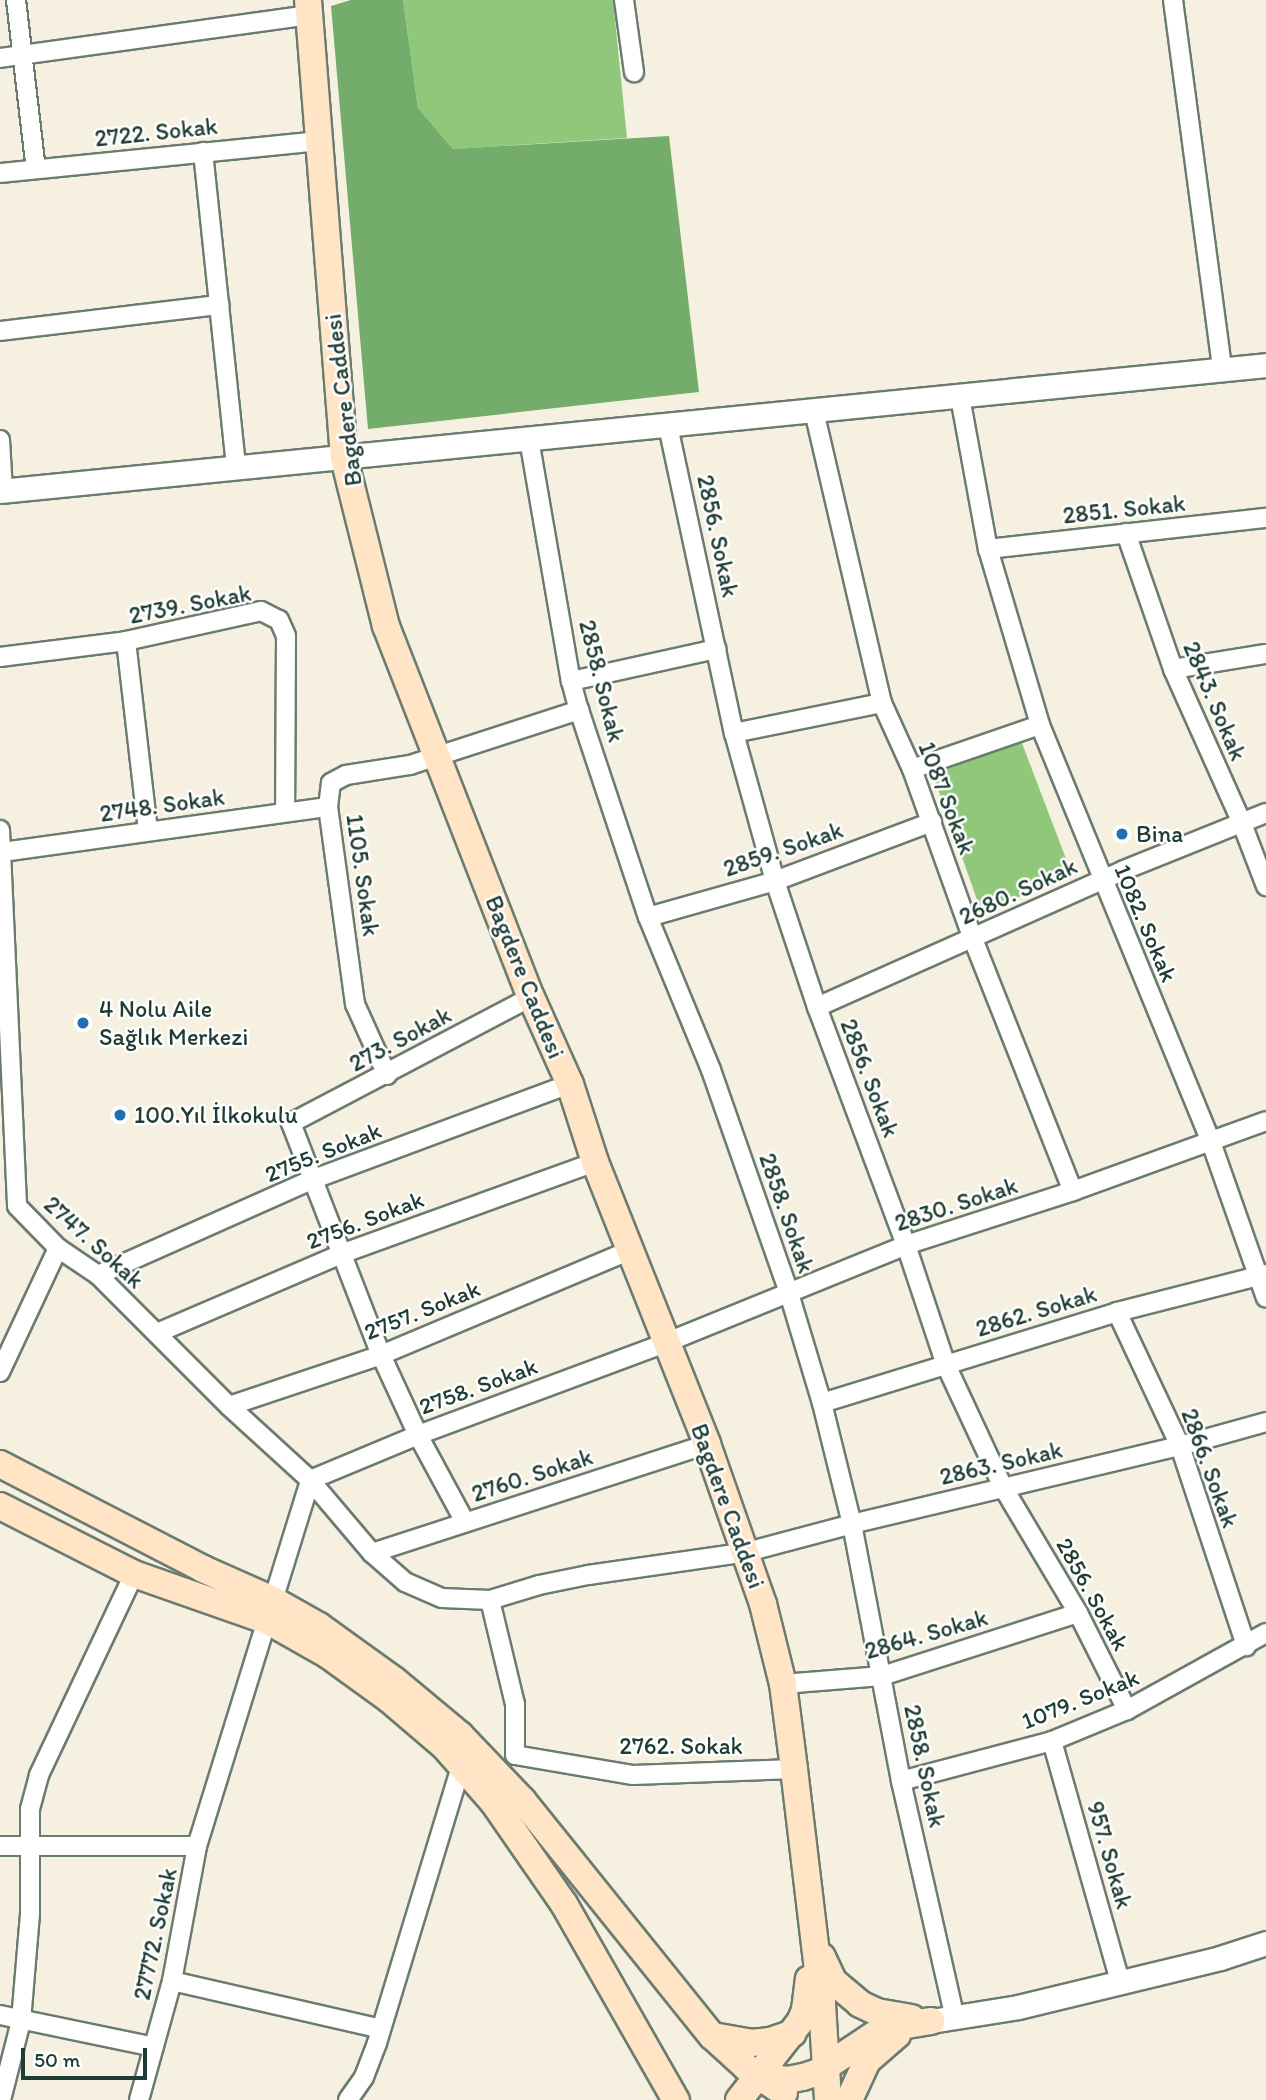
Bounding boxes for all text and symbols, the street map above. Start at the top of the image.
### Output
street label: 2722. Sokak [93,111,219,153]
street label: Bagdere Caddesi [318,312,368,488]
street label: 2856. Sokak [691,472,745,600]
street label: 2851. Sokak [1061,488,1187,530]
street label: 2739. Sokak [127,578,253,630]
street label: 2858. Sokak [573,617,631,745]
street label: 2843. Sokak [1177,637,1253,765]
street label: 1087 Sokak [912,737,982,859]
street label: 2748. Sokak [98,782,226,828]
street label: 1105. Sokak [340,812,386,938]
street label: 2859. Sokak [719,815,847,883]
place label: Bina [1136,820,1183,848]
marker: Bina [1114,826,1130,842]
street label: 2680. Sokak [954,851,1082,931]
street label: 1082. Sokak [1108,860,1184,986]
street label: Bagdere Caddesi [479,891,571,1063]
place label: 4 Nolu Aile Sağlık Merkezi [99,995,249,1051]
street label: 273. Sokak [344,1000,456,1078]
marker: 4 Nolu Aile Sağlık Merkezi [73,1013,93,1033]
street label: 2856. Sokak [834,1015,906,1141]
place label: 100.Yıl İlkokulu [134,1101,298,1129]
marker: 100.Yıl İlkokulu [112,1107,128,1123]
street label: 2755. Sokak [260,1116,386,1188]
street label: 2858. Sokak [753,1149,821,1277]
street label: 2830. Sokak [891,1171,1021,1237]
street label: 2756. Sokak [302,1184,428,1256]
street label: 2747. Sokak [38,1190,150,1294]
street label: 2757. Sokak [360,1274,484,1346]
street label: 2862. Sokak [972,1279,1100,1343]
street label: 2758. Sokak [415,1351,541,1421]
street label: 2866. Sokak [1175,1404,1245,1532]
street label: Bagdere Caddesi [685,1420,771,1592]
street label: 2863. Sokak [937,1435,1065,1491]
street label: 2760. Sokak [468,1442,596,1508]
street label: 2856. Sokak [1050,1533,1136,1655]
street label: 2864. Sokak [861,1603,991,1665]
street label: 1079. Sokak [1017,1662,1143,1736]
street label: 2858. Sokak [898,1702,952,1830]
street label: 2762. Sokak [619,1732,743,1760]
street label: 957. Sokak [1081,1798,1139,1912]
street label: 27772. Sokak [127,1865,183,2003]
scale bar [24,2034,150,2078]
text: 50 m [34,2047,80,2072]

